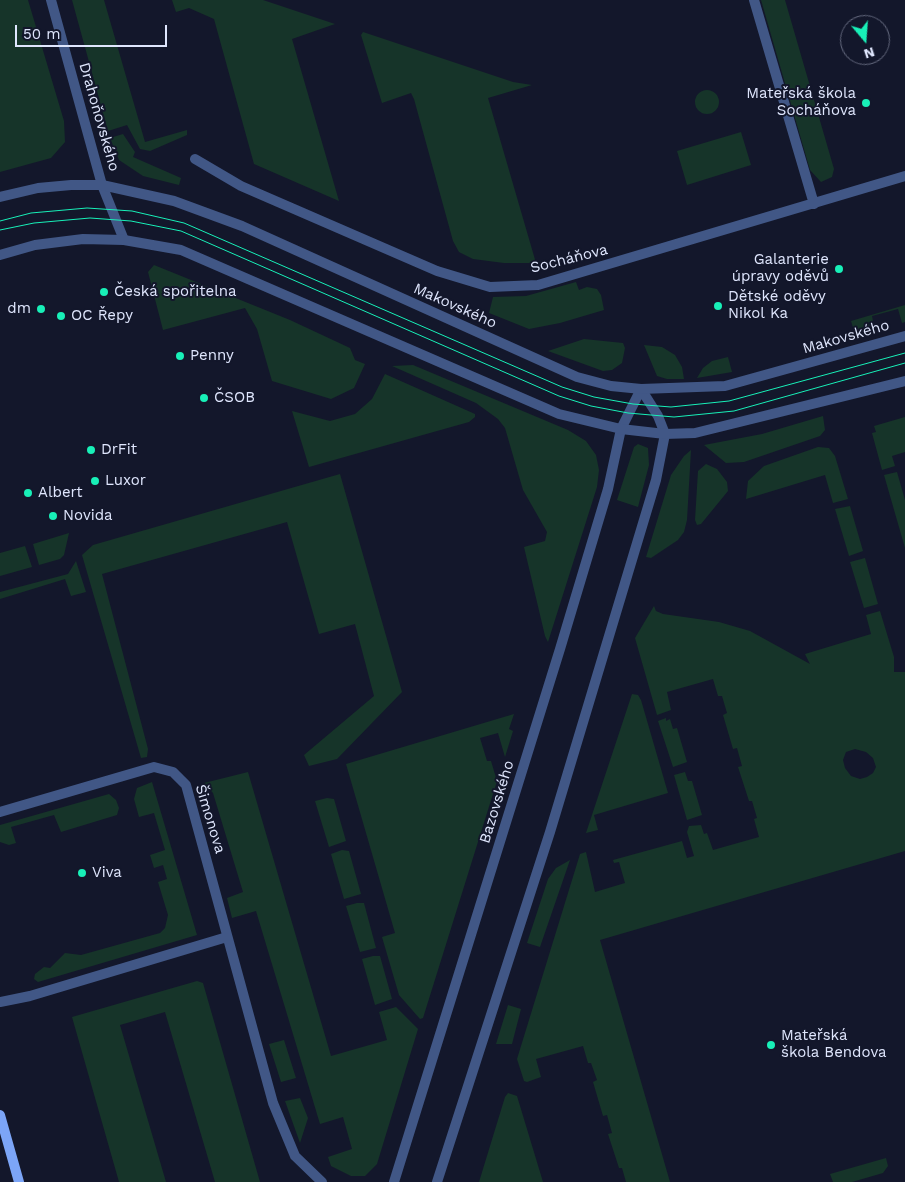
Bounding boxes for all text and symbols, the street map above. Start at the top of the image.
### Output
scale bar [18,15,170,47]
north arrow [840,15,890,65]
text: 50 m [23,25,60,43]
text: N [862,44,877,63]
street label: Drahoňovského [75,60,123,174]
place label: Mateřská škola Socháňova [746,85,856,120]
marker: Mateřská škola Socháňova [860,97,872,109]
street label: Socháňova [528,241,610,277]
place label: Galanterie úpravy oděvů [732,251,829,286]
marker: Galanterie úpravy oděvů [833,263,845,275]
street label: Makovského [411,280,499,332]
place label: Česká spořitelna [114,283,237,301]
marker: Česká spořitelna [98,286,110,298]
place label: Dětské oděvy Nikol Ka [728,288,826,323]
place label: dm [7,300,31,318]
marker: Dětské oděvy Nikol Ka [712,300,724,312]
marker: dm [35,303,47,315]
place label: OC Řepy [71,307,133,325]
marker: OC Řepy [55,310,67,322]
street label: Makovského [801,316,891,358]
place label: Penny [190,347,234,365]
marker: Penny [174,350,186,362]
place label: ČSOB [214,389,255,407]
marker: ČSOB [198,392,210,404]
place label: DrFit [101,441,137,459]
marker: DrFit [85,444,97,456]
place label: Luxor [105,472,146,490]
marker: Luxor [89,475,101,487]
place label: Albert [38,484,83,502]
marker: Albert [22,487,34,499]
place label: Novida [63,507,113,525]
marker: Novida [47,510,59,522]
street label: Bazovského [476,758,518,846]
street label: Šimonova [191,782,229,856]
place label: Viva [92,864,122,882]
marker: Viva [76,867,88,879]
place label: Mateřská škola Bendova [781,1027,887,1062]
marker: Mateřská škola Bendova [765,1039,777,1051]

